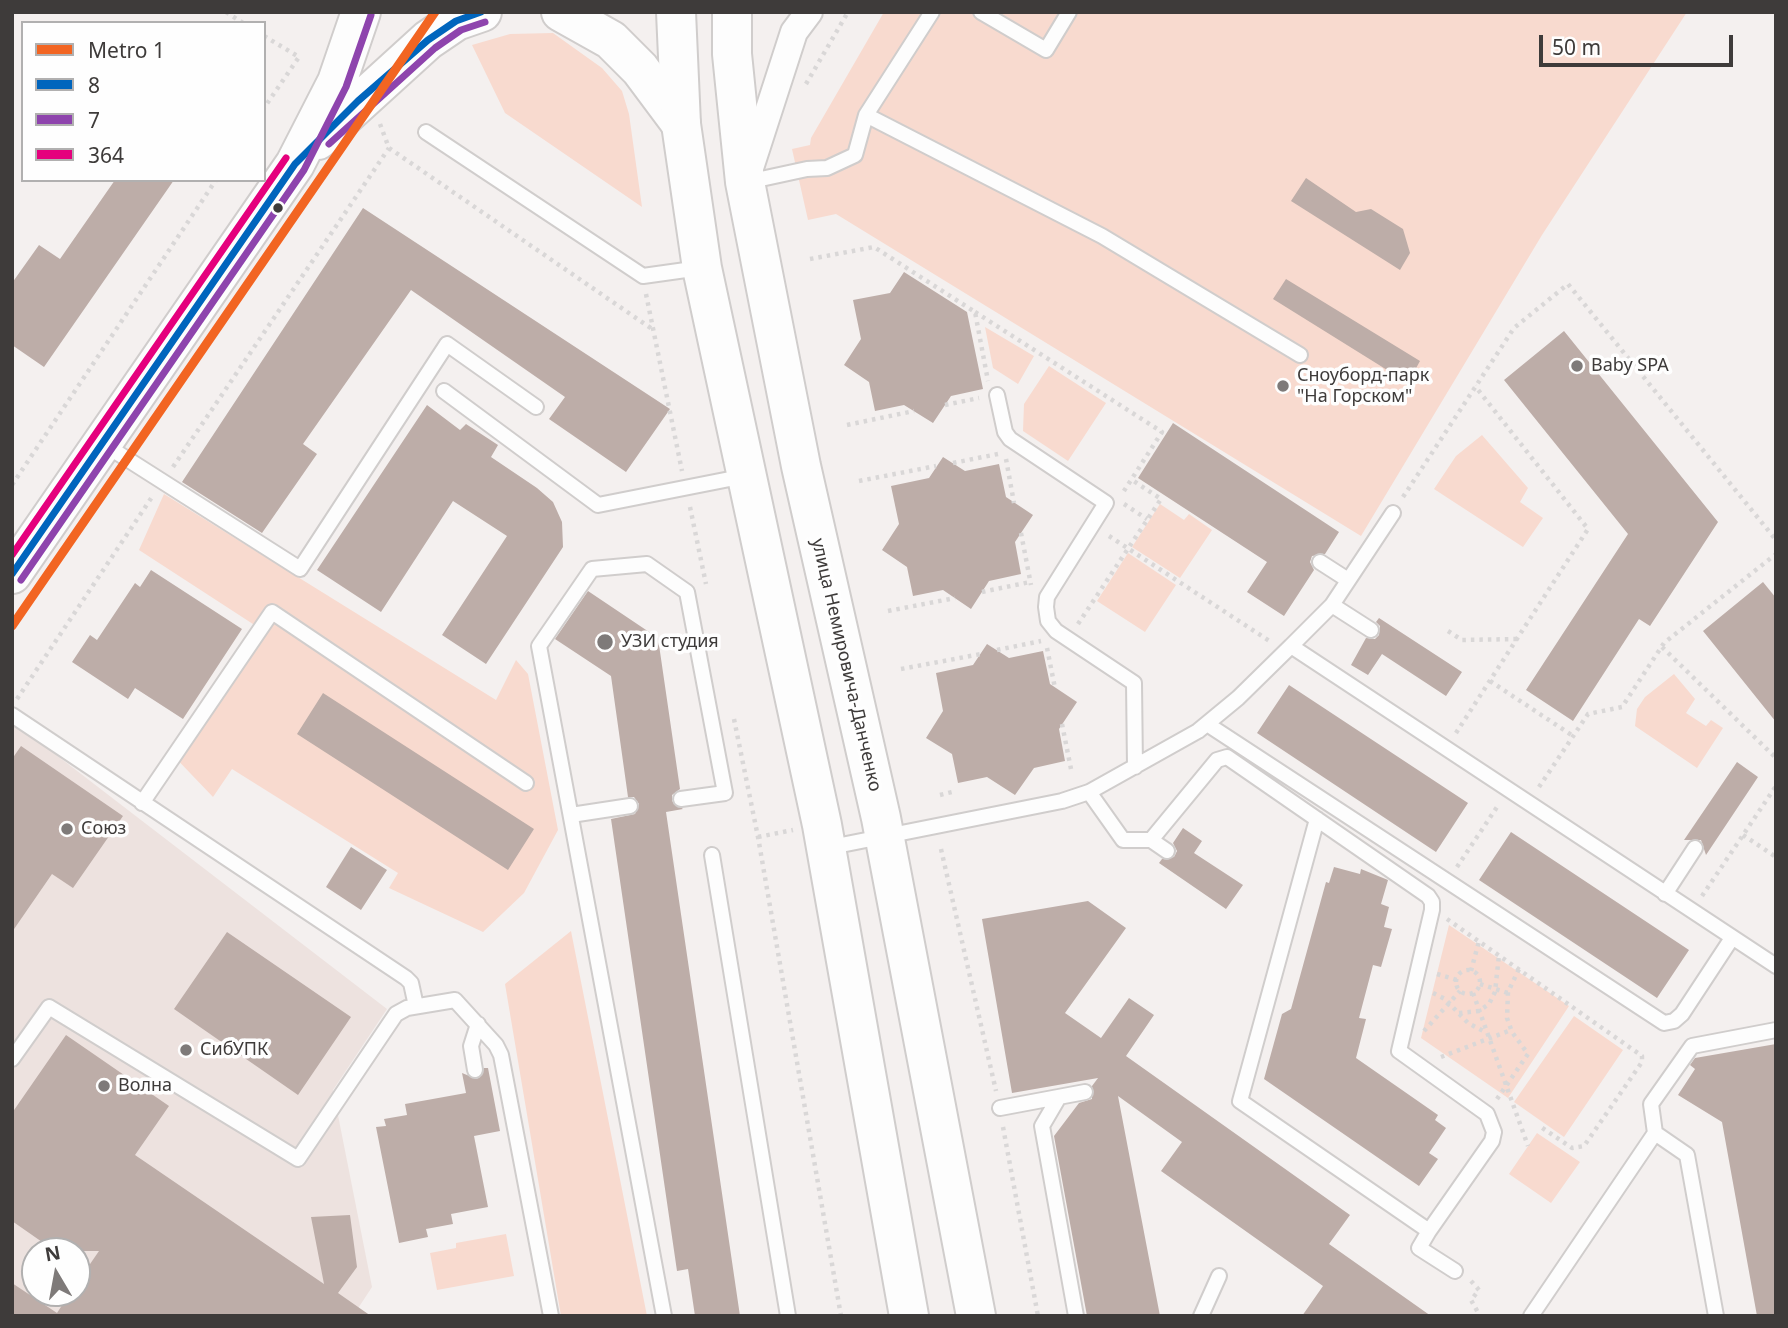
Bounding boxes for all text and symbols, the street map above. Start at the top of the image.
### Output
legend [21,21,266,182]
scale bar [1543,21,1737,65]
text: 50 m [1552,33,1601,61]
text: Metro 1 [88,36,165,64]
text: 8 [88,71,100,99]
text: 7 [88,106,100,134]
text: 364 [88,141,124,169]
unlabelled marker [271,201,285,215]
place label: Baby SPA [1591,355,1669,377]
marker: Baby SPA [1569,358,1585,374]
place label: Сноуборд-парк "На Горском" [1297,365,1429,408]
marker: Сноуборд-парк "На Горском" [1275,378,1291,394]
street label: улица Немировича-Данченко [806,536,886,794]
place label: УЗИ студия [621,631,719,653]
marker: УЗИ студия [595,632,615,652]
place label: Союз [81,818,126,840]
marker: Союз [59,821,75,837]
place label: СибУПК [200,1039,268,1061]
marker: СибУПК [178,1042,194,1058]
place label: Волна [118,1075,172,1097]
marker: Волна [96,1078,112,1094]
north arrow [21,1237,91,1307]
text: N [43,1239,63,1267]

